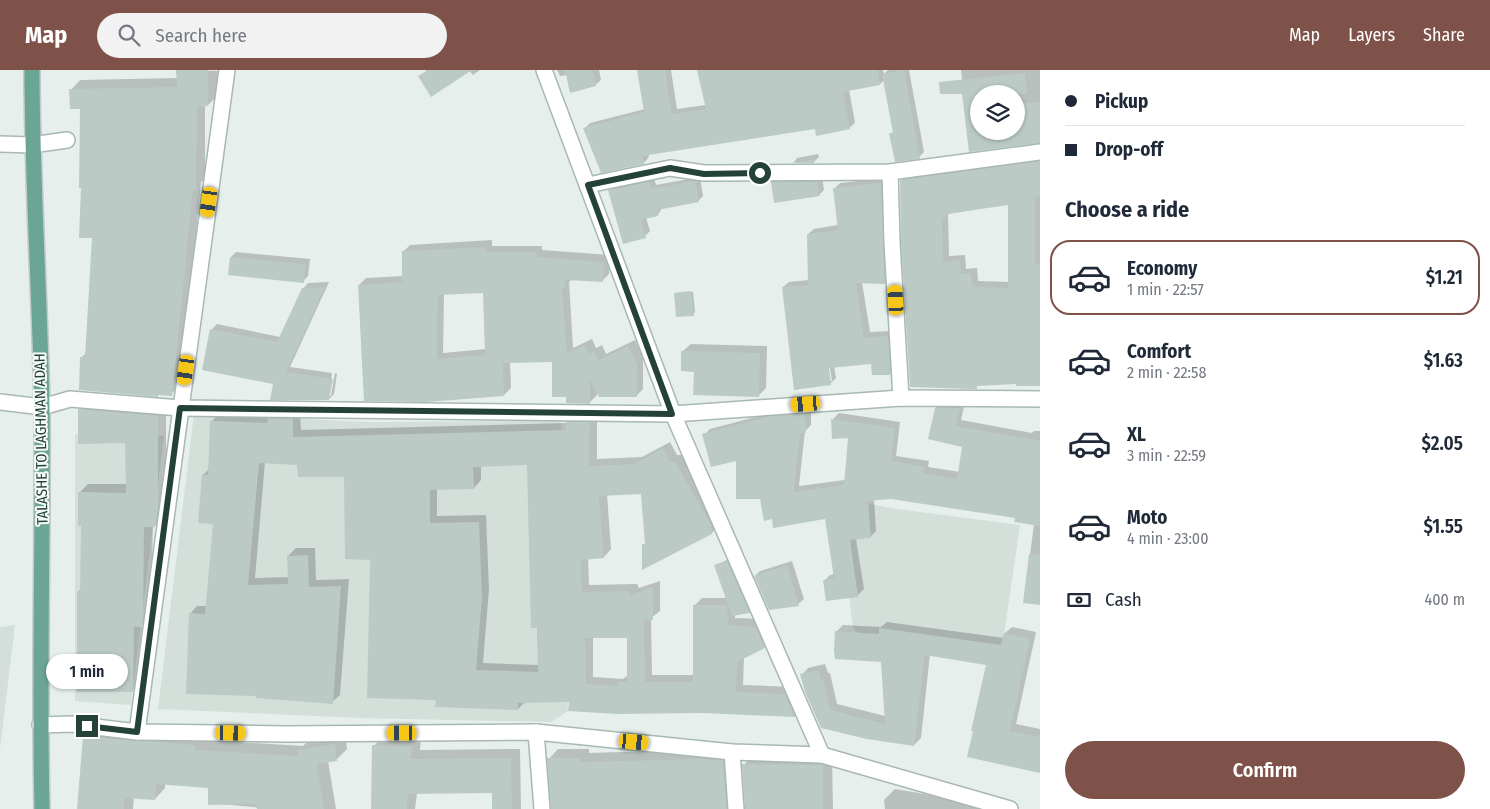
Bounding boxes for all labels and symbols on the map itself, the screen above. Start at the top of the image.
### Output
route start [749,162,771,184]
car [199,186,218,218]
car [887,285,904,315]
street label: TALASHE TO LAGHMAN ADAH [31,353,51,525]
car [176,354,195,386]
car [790,395,821,413]
callout: 1 min [46,654,128,688]
route end [76,715,98,737]
car [215,725,246,741]
car [387,726,417,741]
car [618,733,649,751]

